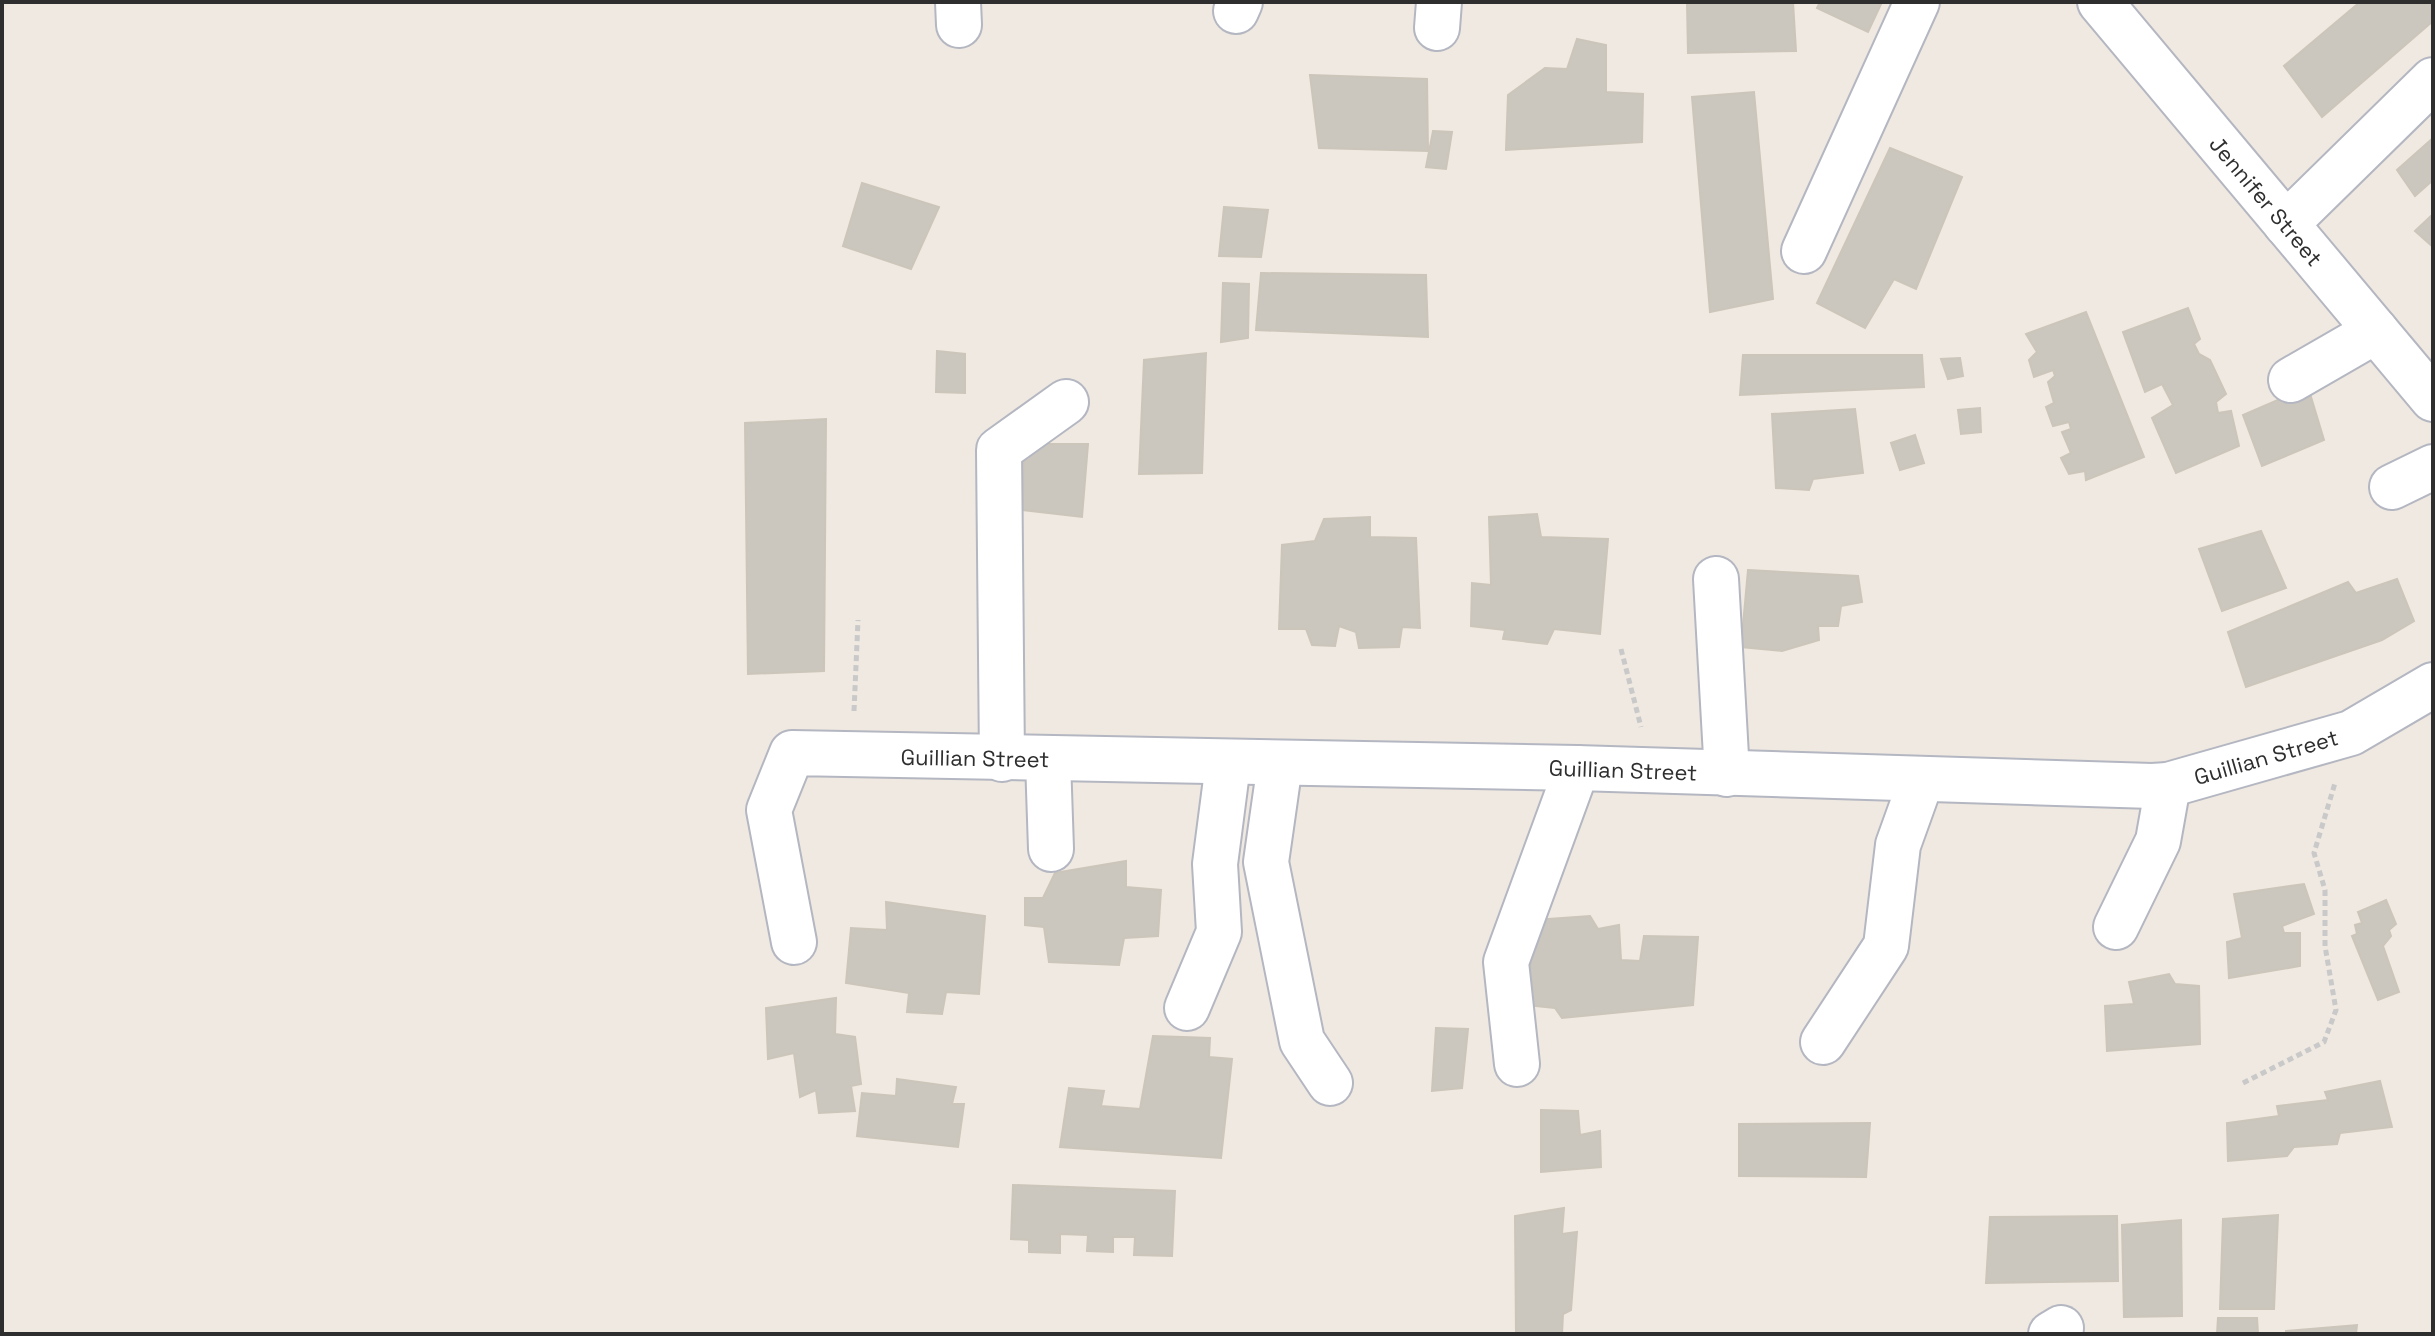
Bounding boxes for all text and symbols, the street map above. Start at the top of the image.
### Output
street label: Jennifer Street [2203,130,2329,272]
street label: Guillian Street [2191,723,2341,791]
street label: Guillian Street [900,743,1050,773]
street label: Guillian Street [1548,753,1698,787]

